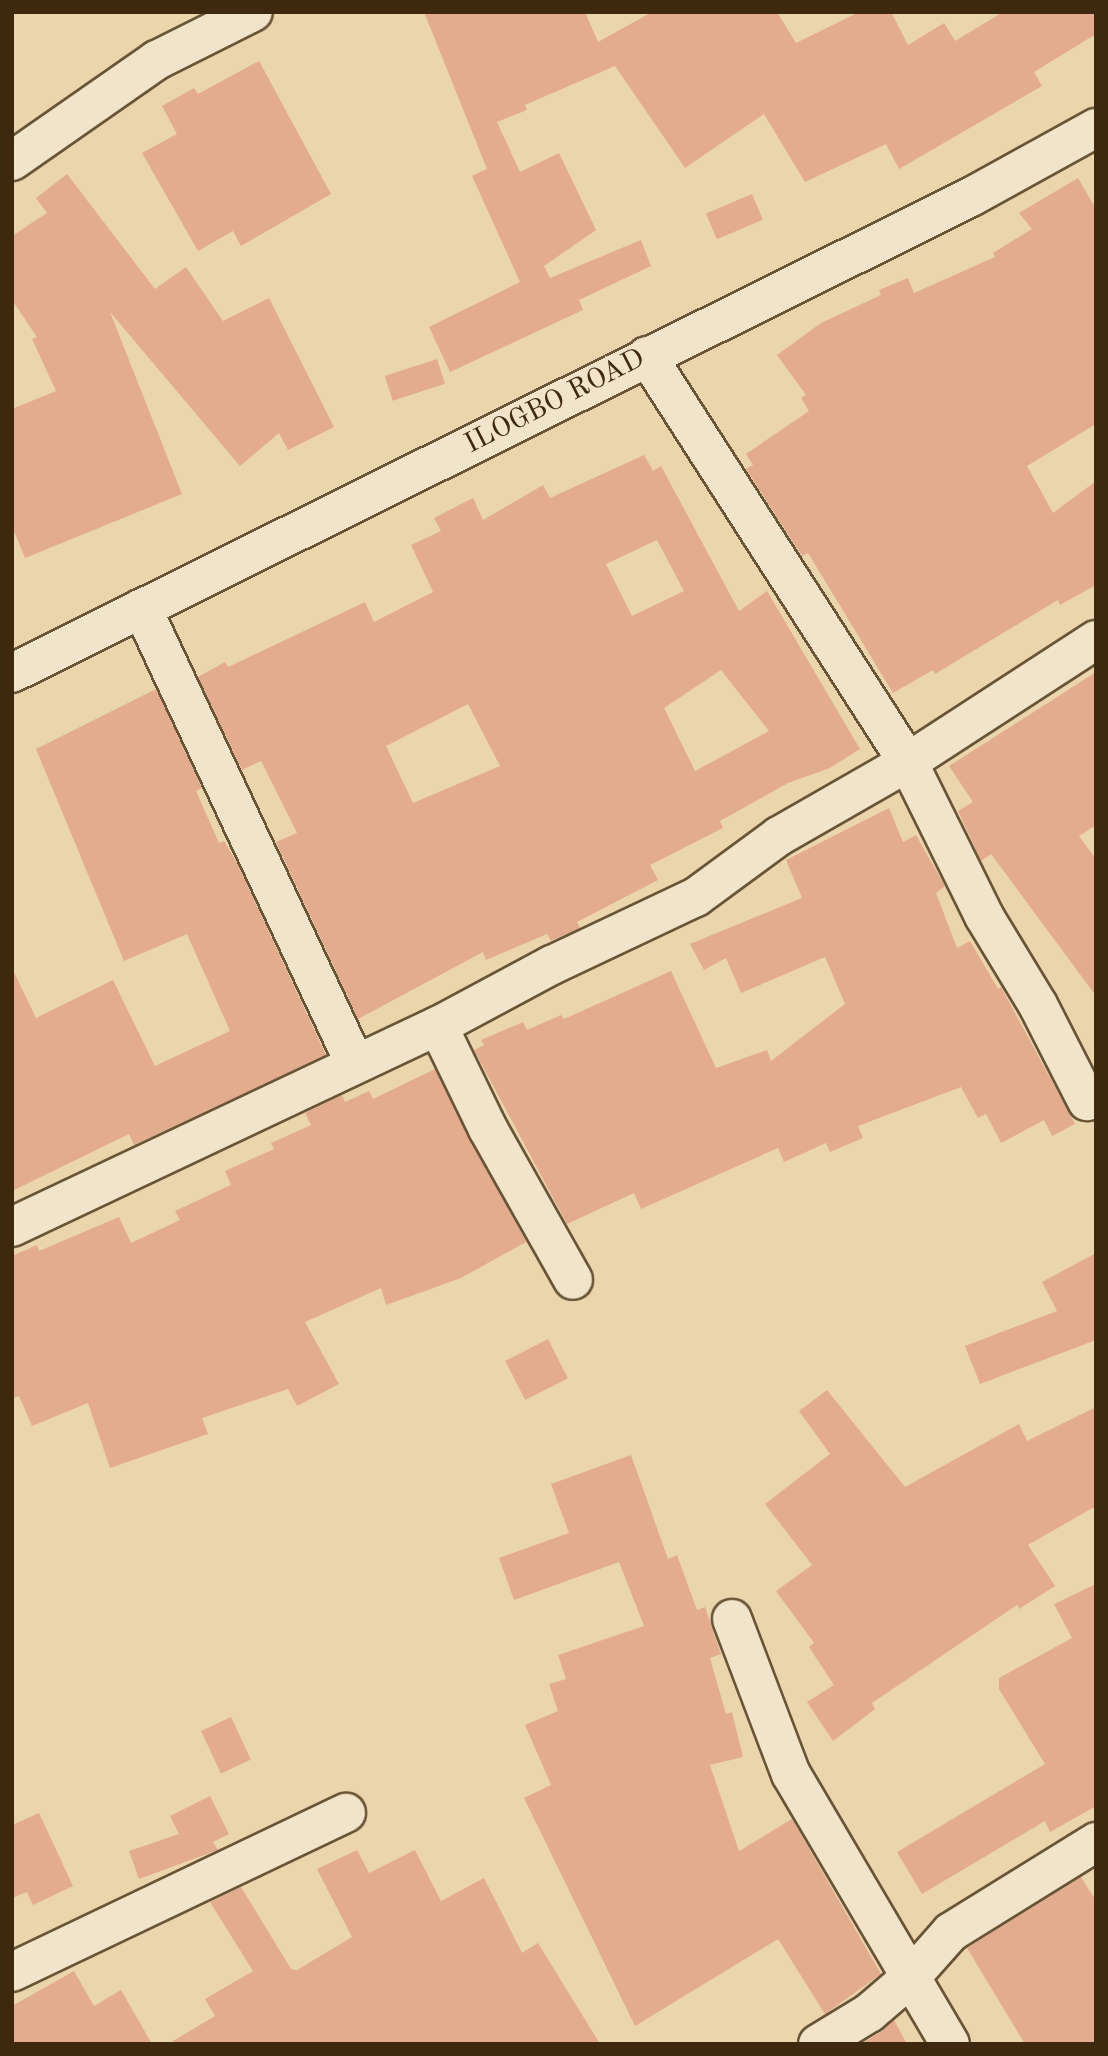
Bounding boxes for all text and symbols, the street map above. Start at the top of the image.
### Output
street label: ILOGBO ROAD [459,342,651,462]

